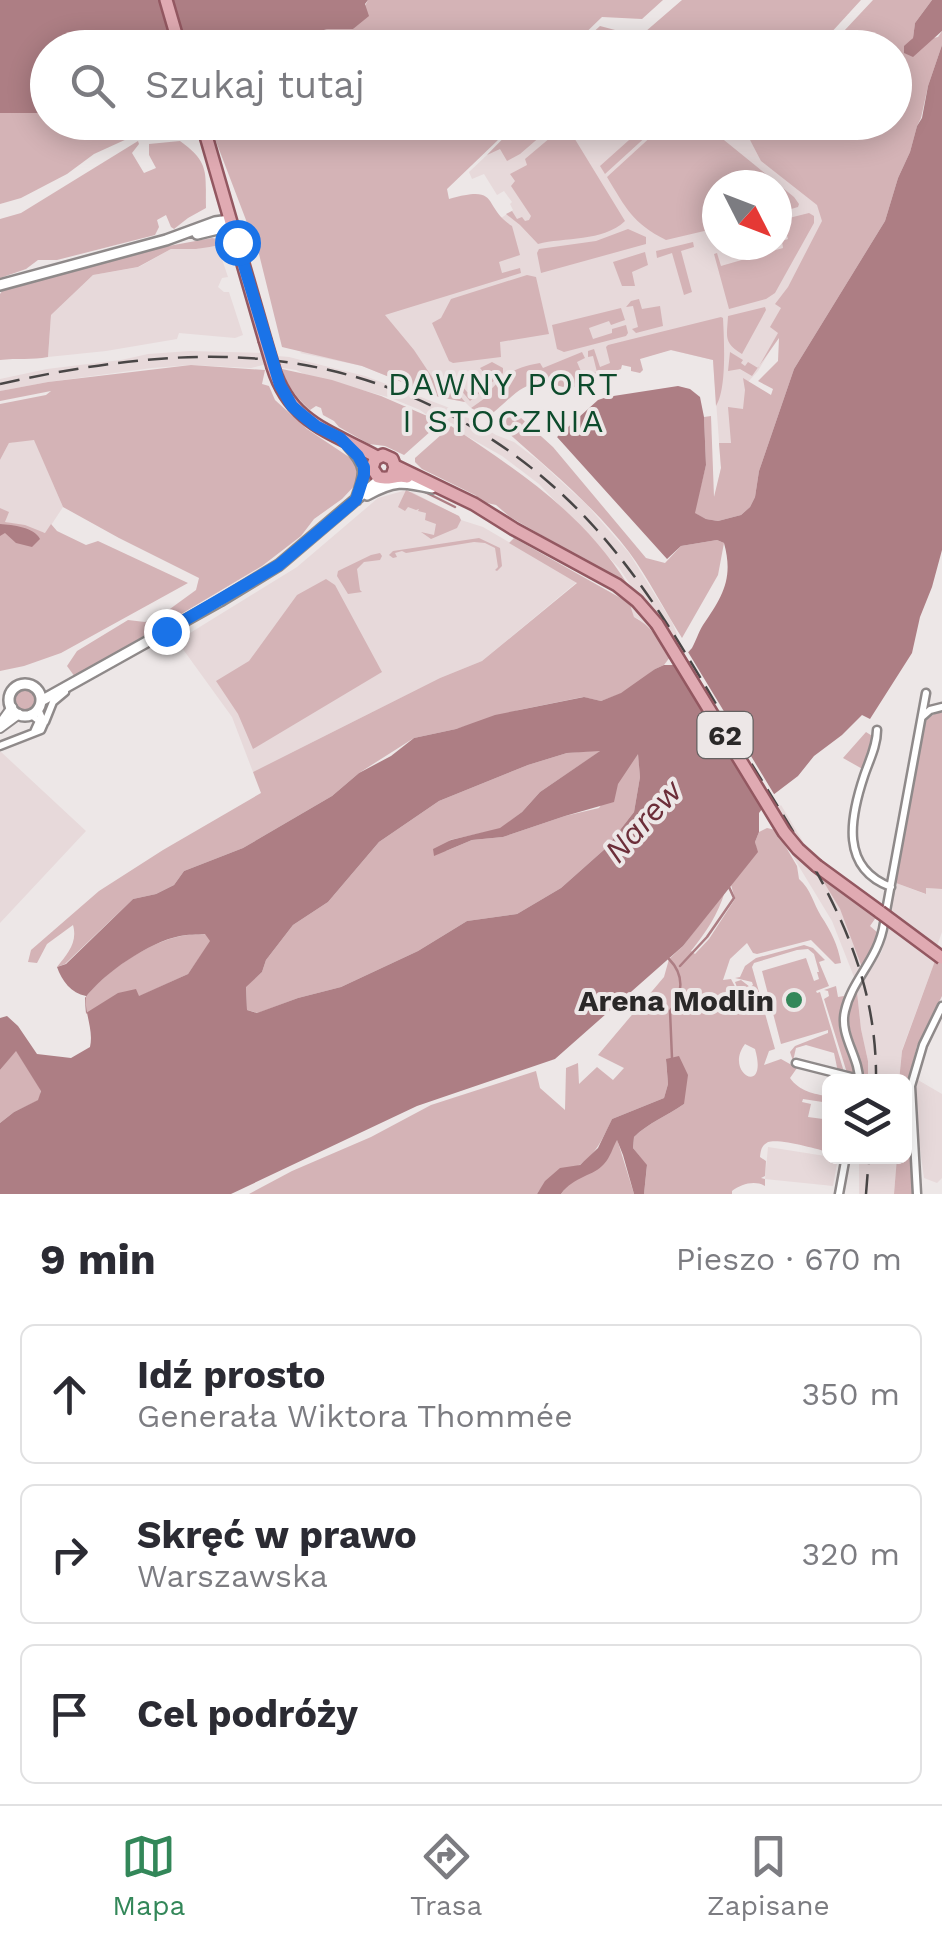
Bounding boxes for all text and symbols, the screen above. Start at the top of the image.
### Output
search box [30,30,912,140]
icon: search [65,58,120,113]
text: Szukaj tutaj [145,63,365,107]
north arrow [702,170,792,260]
route start [215,220,261,266]
district label: DAWNY PORT I STOCZNIA [388,365,620,440]
route end [144,609,190,655]
road number: 62 [698,712,752,758]
water label: Narew [596,771,691,870]
place label: Arena Modlin [578,983,774,1018]
marker: Arena Modlin [783,989,805,1011]
map controls [822,1074,912,1164]
button: layers [822,1074,912,1164]
text: 9 min [40,1235,156,1284]
text: Pieszo · 670 m [676,1240,902,1278]
text: Idź prosto [137,1353,326,1397]
icon: ahead [42,1367,97,1422]
text: 350 m [801,1375,900,1413]
text: Generała Wiktora Thommée [137,1397,573,1435]
text: Skręć w prawo [137,1513,417,1557]
icon: right [42,1527,97,1582]
text: 320 m [801,1535,900,1573]
text: Warszawska [137,1557,328,1595]
icon: arrive [42,1687,97,1742]
text: Cel podróży [137,1692,358,1736]
tab: Mapa [112,1829,185,1922]
tab: Trasa [410,1829,482,1922]
tab: Zapisane [707,1829,830,1922]

